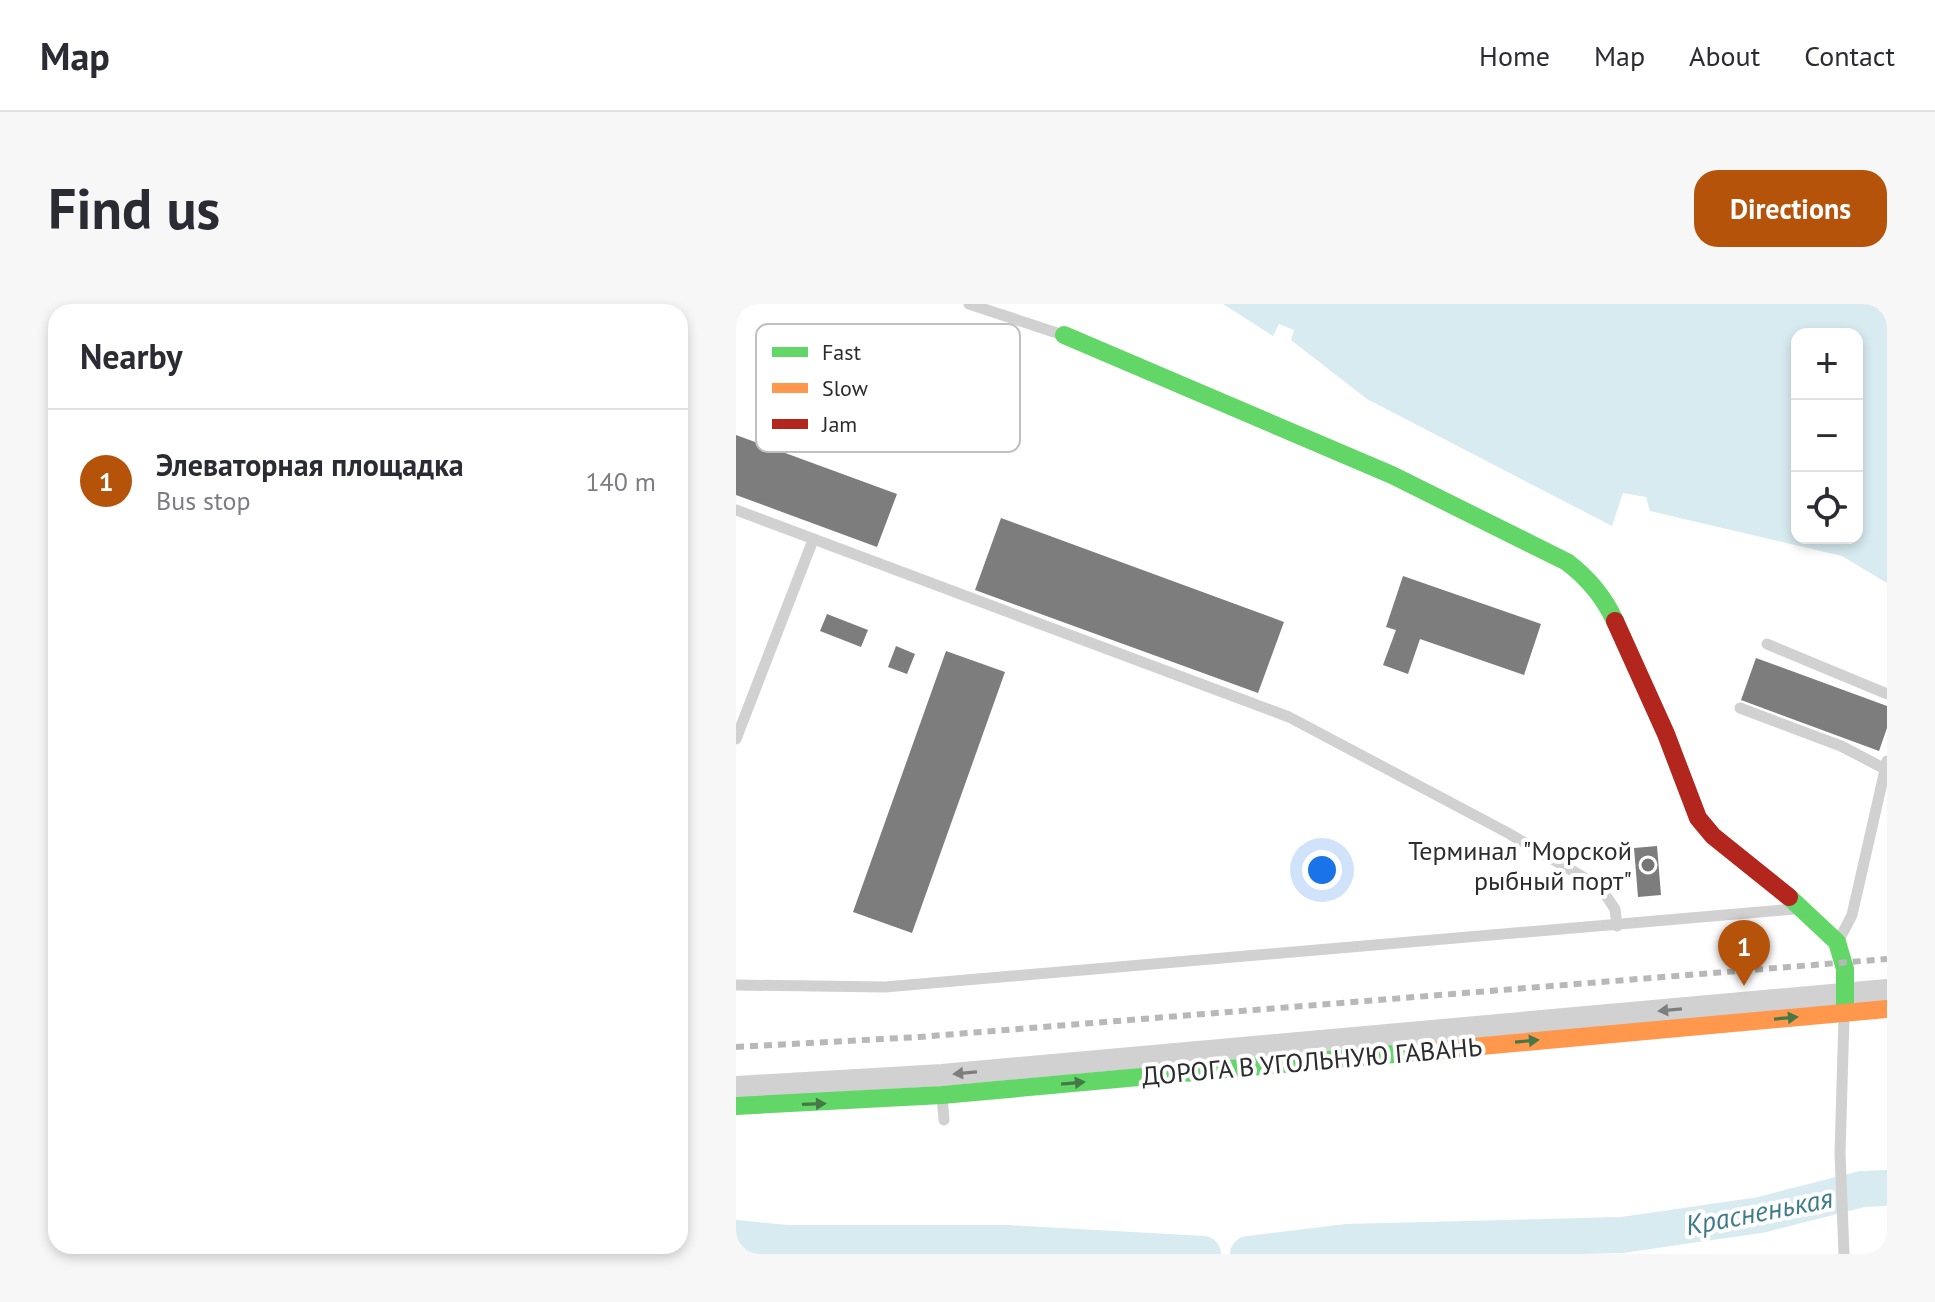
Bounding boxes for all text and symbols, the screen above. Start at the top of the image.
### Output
text: Map [40,31,110,80]
text: Home [1479,37,1550,74]
text: Map [1594,37,1645,74]
text: About [1689,37,1760,74]
text: Contact [1804,37,1895,74]
button: Directions [1694,170,1887,247]
text: Find us [48,172,220,244]
legend [756,324,1020,452]
map controls [1791,328,1863,544]
button: + [1791,328,1863,400]
text: Nearby [80,334,182,378]
text: Fast [822,338,862,366]
text: Slow [822,374,868,402]
button: − [1791,400,1863,472]
text: Jam [821,410,857,438]
text: Элеваторная площадка [156,445,464,484]
text: 1 [99,465,113,498]
text: 140 m [585,465,656,498]
button: locate [1791,472,1863,544]
text: Bus stop [156,484,251,517]
place label: Терминал "Морской рыбный порт" [1408,834,1632,897]
your location [1302,850,1342,890]
marker: Терминал "Морской рыбный порт" [1639,856,1657,874]
pin: 1 [1718,920,1770,986]
one-way arrow [1657,1004,1682,1017]
one-way arrow [1774,1011,1799,1024]
street label: ДОРОГА В УГОЛЬНУЮ ГАВАНЬ [1141,1030,1483,1092]
one-way arrow [1515,1035,1540,1048]
one-way arrow [952,1067,977,1080]
one-way arrow [1061,1077,1086,1090]
one-way arrow [802,1097,827,1110]
water label: Красненькая [1682,1179,1836,1243]

